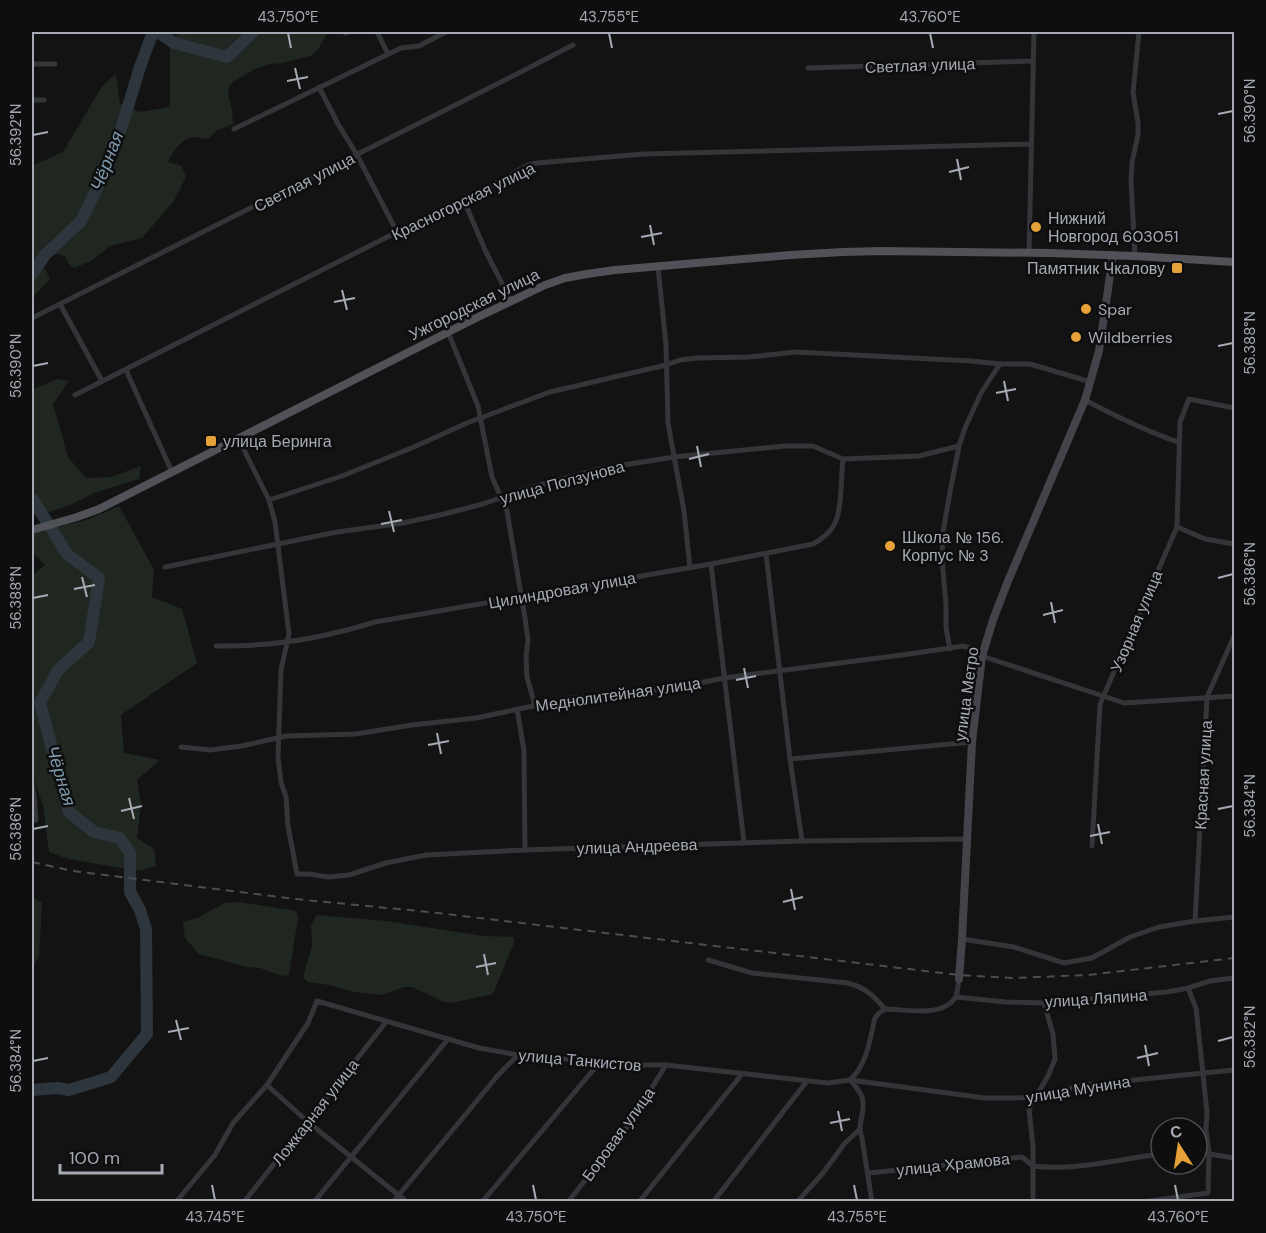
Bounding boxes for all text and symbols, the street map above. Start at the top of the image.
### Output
text: 43.750°E [257,7,319,27]
text: 43.755°E [579,7,639,27]
text: 43.760°E [899,7,961,27]
street label: Светлая улица [865,53,976,78]
text: 56.390°N [1240,79,1260,143]
text: 56.392°N [6,104,26,166]
water label: Чёрная [85,128,129,194]
street label: Светлая улица [250,148,358,217]
street label: Красногорская улица [388,157,539,245]
place label: Нижний Новгород 603051 [1048,208,1179,247]
marker: Нижний Новгород 603051 [1029,220,1043,234]
place label: Памятник Чкалову [1027,258,1165,279]
marker: Памятник Чкалову [1170,261,1184,275]
street label: Ужгородская улица [406,264,543,345]
place label: Spar [1098,299,1132,320]
marker: Spar [1079,302,1093,316]
text: 56.388°N [1240,311,1260,375]
place label: Wildberries [1088,327,1173,348]
marker: Wildberries [1069,330,1083,344]
text: 56.390°N [6,334,26,398]
place label: улица Беринга [223,431,332,452]
marker: улица Беринга [204,434,218,448]
street label: улица Ползунова [498,456,627,509]
place label: Школа № 156. Корпус № 3 [902,527,1004,566]
marker: Школа № 156. Корпус № 3 [883,539,897,553]
text: 56.386°N [1240,542,1260,606]
text: 56.388°N [6,566,26,630]
street label: Цилиндровая улица [487,567,637,614]
street label: Узорная улица [1106,567,1167,675]
street label: улица Метро [949,645,984,743]
street label: Меднолитейная улица [534,672,702,716]
street label: Красная улица [1190,720,1217,830]
water label: Чёрная [41,743,82,809]
text: 56.384°N [1240,774,1260,838]
text: 56.386°N [6,797,26,861]
street label: улица Андреева [576,834,698,859]
street label: улица Ляпина [1044,984,1148,1013]
text: 56.382°N [1240,1006,1260,1068]
text: 56.384°N [6,1029,26,1093]
street label: улица Танкистов [518,1045,642,1076]
street label: Ложкарная улица [267,1055,364,1170]
street label: улица Мунина [1024,1071,1132,1108]
street label: Боровая улица [577,1083,660,1185]
north arrow [1149,1116,1209,1176]
text: С [1168,1120,1184,1143]
scale bar [60,1137,162,1175]
text: 100 m [69,1146,120,1170]
street label: улица Храмова [895,1148,1011,1181]
text: 43.745°E [185,1207,245,1227]
text: 43.750°E [505,1207,567,1227]
text: 43.755°E [827,1207,887,1227]
text: 43.760°E [1147,1207,1209,1227]

